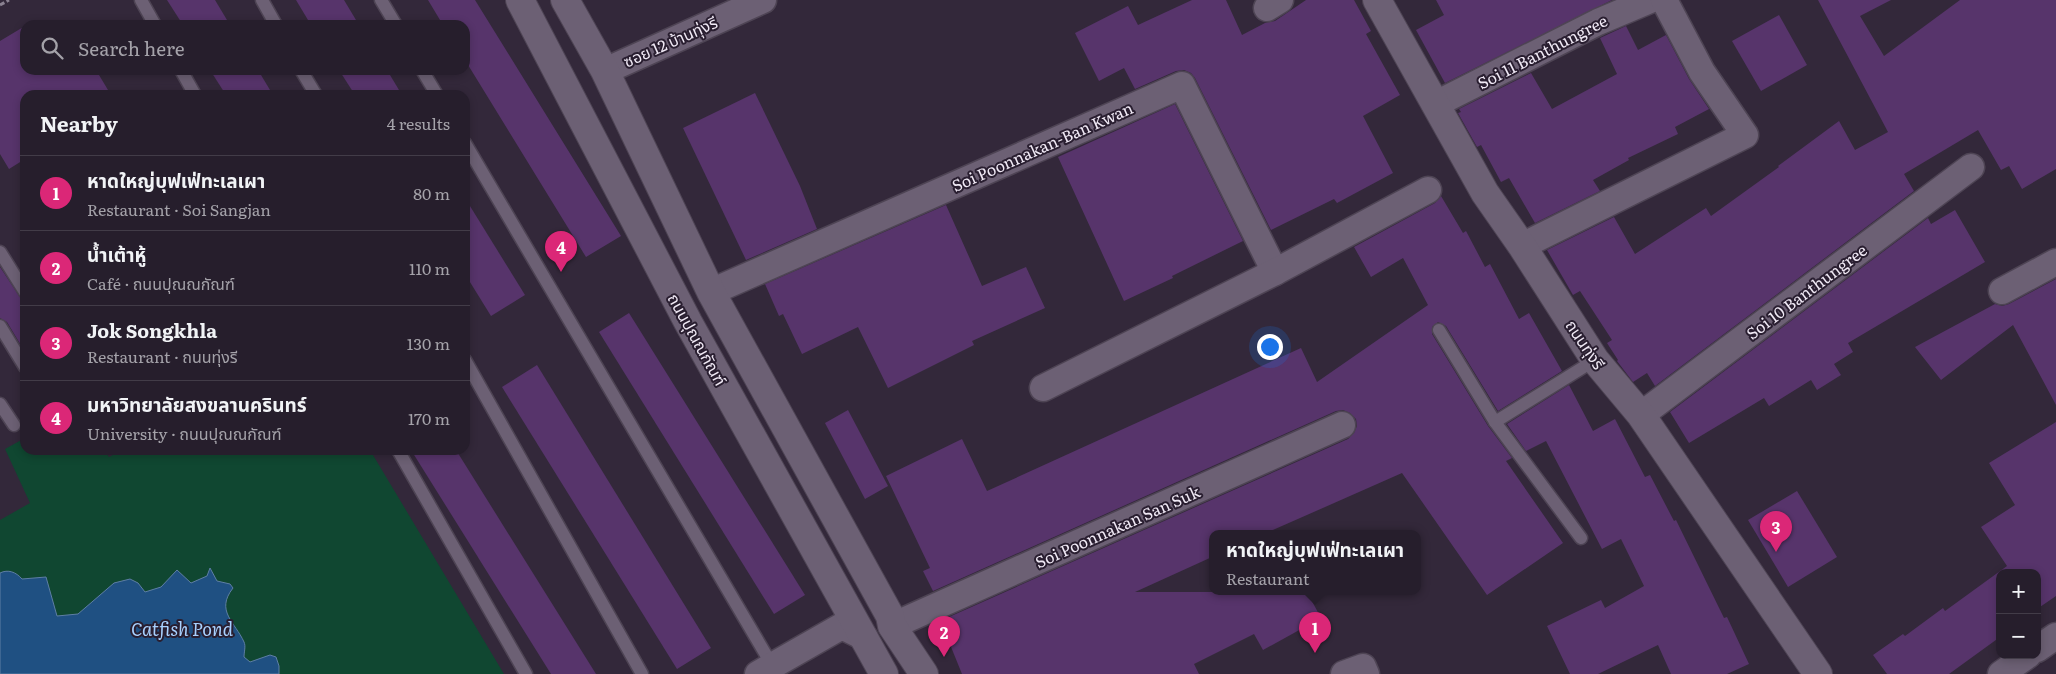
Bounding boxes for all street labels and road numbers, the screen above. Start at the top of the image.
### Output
street label: Soi 11 Banthungree [1473,8,1611,94]
street label: ซอย 12 บ้านทุ่งรี [619,9,721,72]
street label: Soi Poonnakan-Ban Kwan [947,95,1137,197]
street label: Soi 10 Banthungree [1741,238,1871,344]
street label: ถนนปุณณกัณฑ์ [663,288,733,390]
street label: ถนนทุ่งรี [1561,314,1612,374]
street label: Soi Poonnakan San Suk [1031,479,1204,573]

